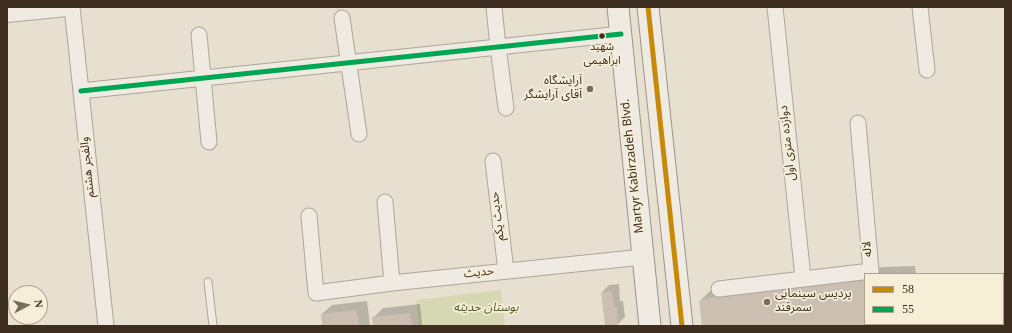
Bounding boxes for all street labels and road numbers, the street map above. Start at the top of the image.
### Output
street label: Martyr Kabirzadeh Blvd. [620,98,648,234]
street label: دوازده متری اول [778,104,800,182]
street label: والفجر هشتم [79,136,99,198]
street label: حدیث یکم [489,190,509,242]
street label: لاله [861,240,877,258]
street label: حدیث [463,265,495,283]

